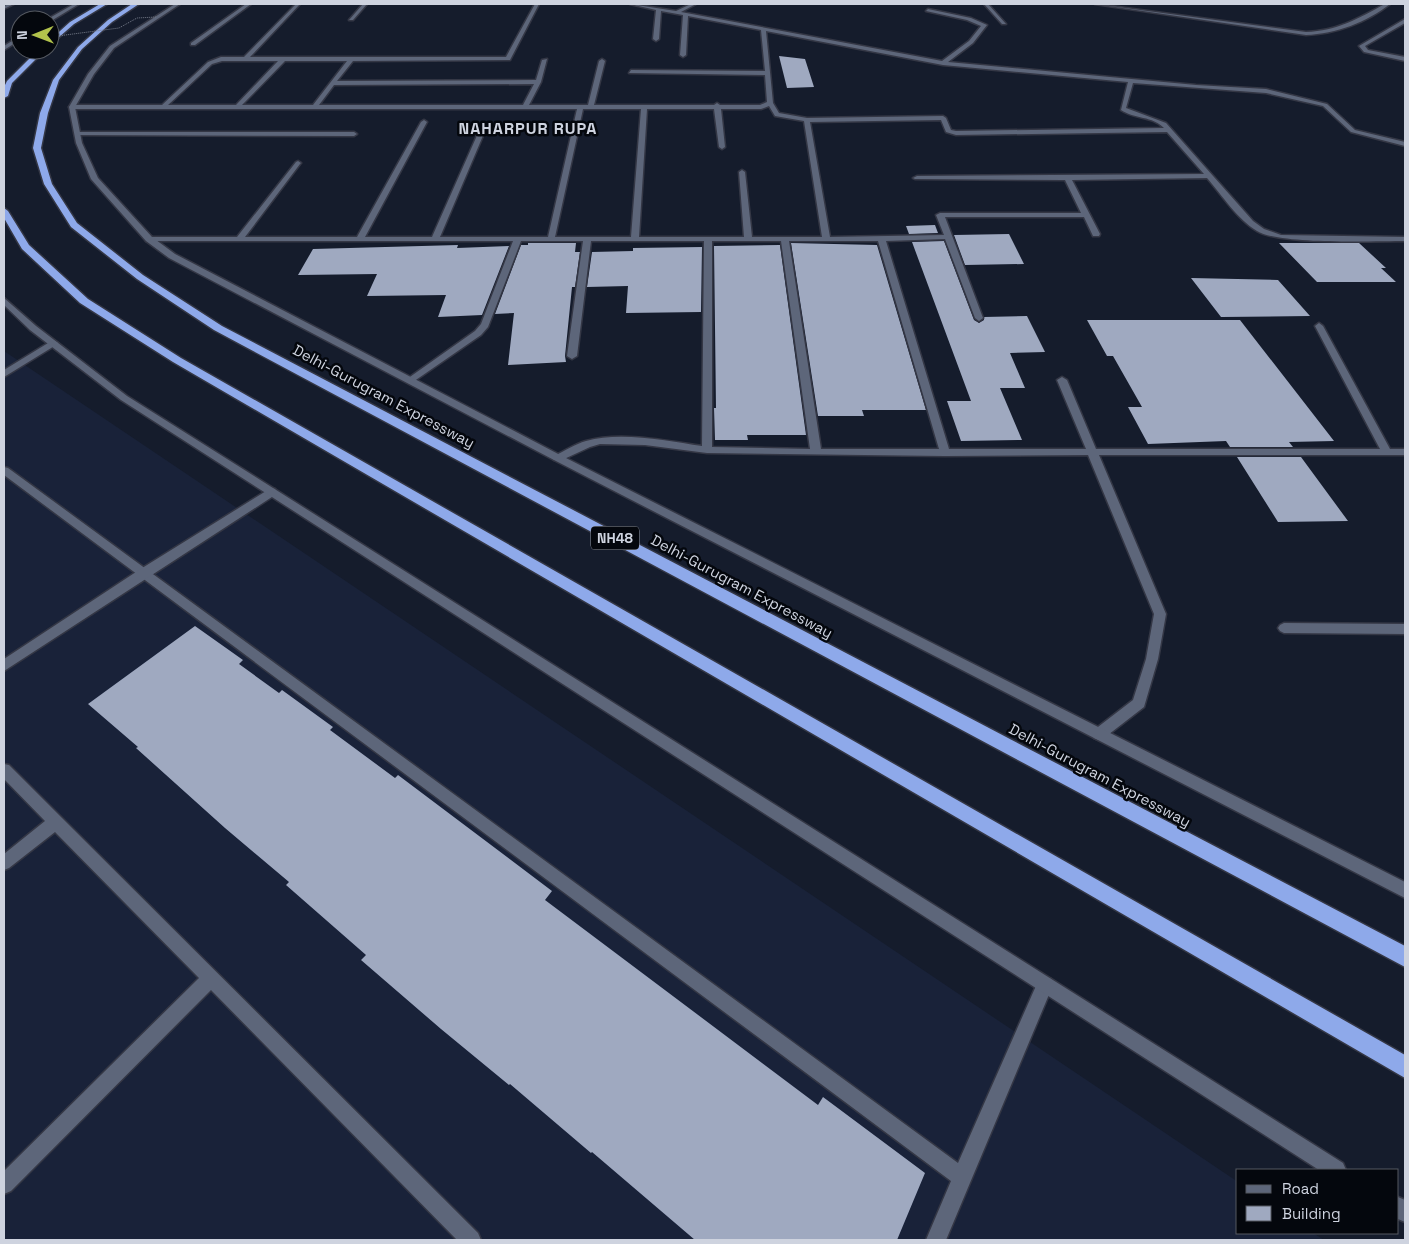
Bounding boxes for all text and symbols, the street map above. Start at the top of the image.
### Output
north arrow [10,10,60,60]
text: N [13,30,31,40]
district label: NAHARPUR RUPA [458,118,598,139]
street label: Delhi-Gurugram Expressway [290,340,478,452]
road number: NH48 [591,526,639,550]
street label: Delhi-Gurugram Expressway [648,530,836,642]
street label: Delhi-Gurugram Expressway [1006,719,1194,831]
legend [1236,1169,1399,1234]
text: Road [1282,1179,1319,1198]
text: Building [1282,1204,1341,1223]

